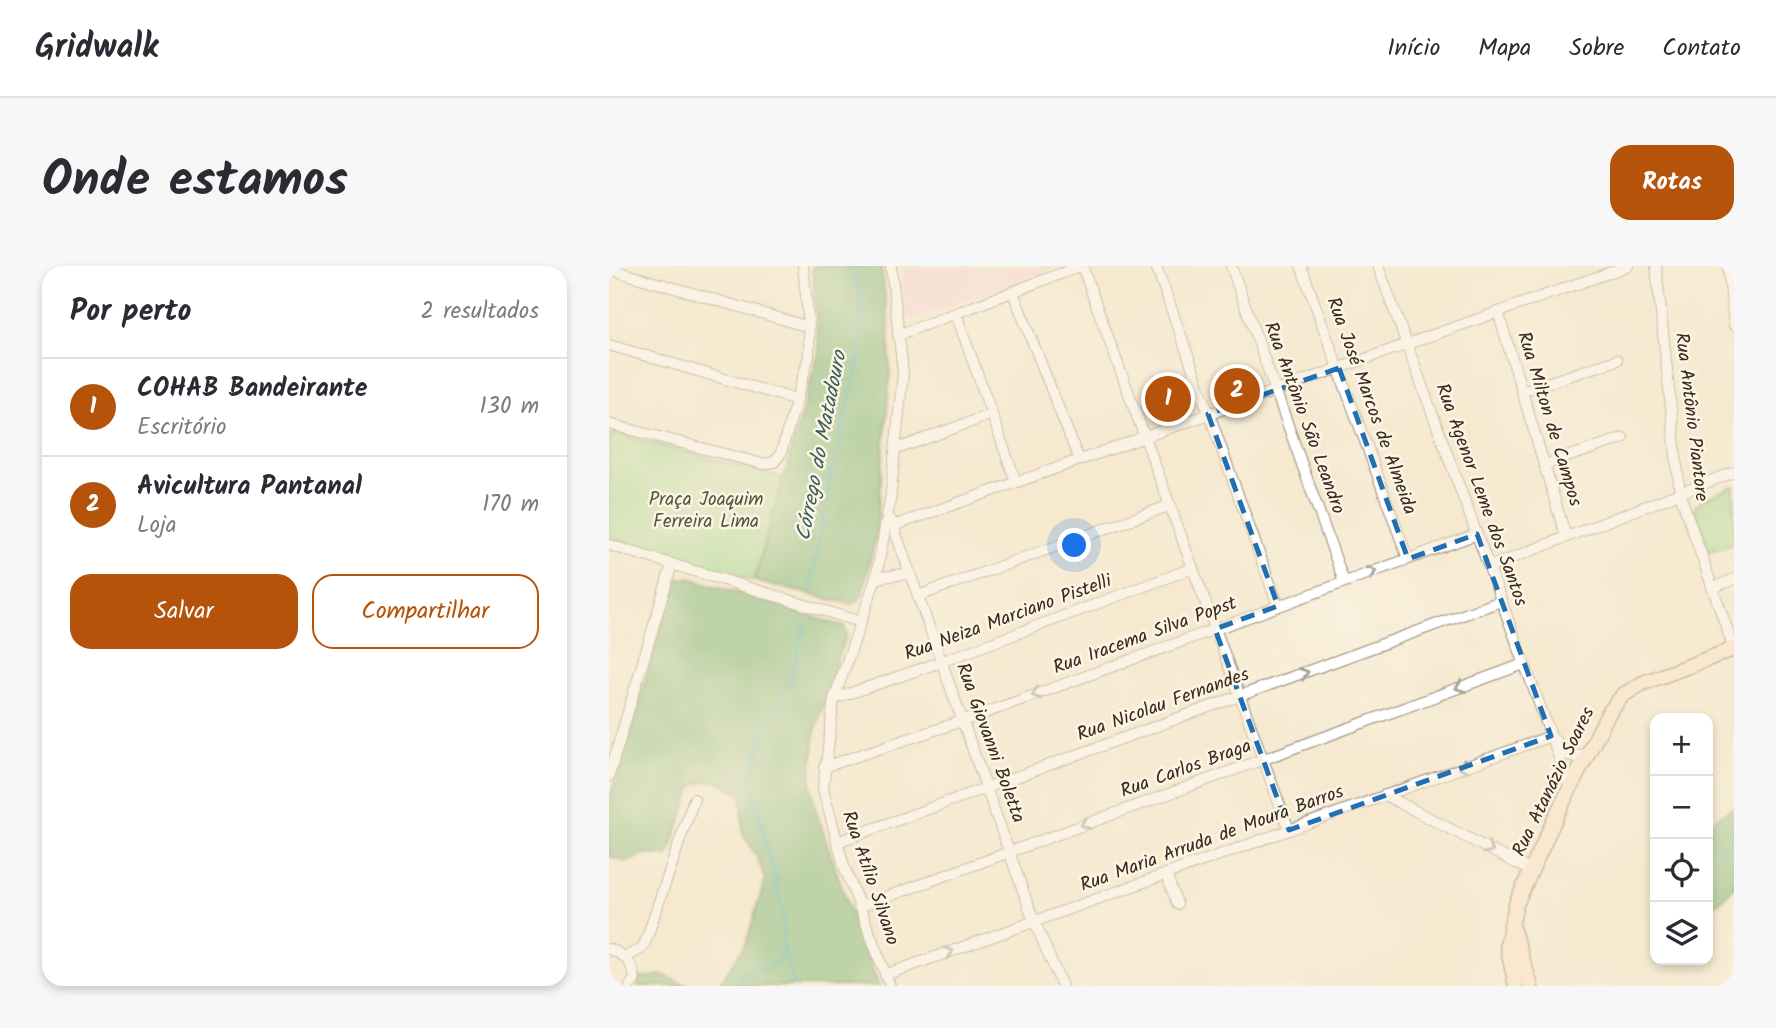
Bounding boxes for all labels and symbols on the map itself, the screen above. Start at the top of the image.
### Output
street label: Rua José Marcos de Almeida [1318,293,1424,519]
street label: Rua Antônio São Leandro [1255,318,1353,518]
street label: Rua Milton de Campos [1508,328,1590,510]
street label: Rua Antônio Piantore [1666,331,1716,504]
water label: Córrego do Matadouro [787,347,857,544]
pin: 2 [1214,365,1260,417]
pin: 1 [1145,373,1191,425]
street label: Rua Agenor Leme dos Santos [1427,379,1535,611]
park label: Praça Joaquim Ferreira Lima [649,485,763,537]
your location [1057,528,1091,562]
street label: Rua Neiza Marciano Pistelli [900,566,1117,669]
one-way arrow [1365,566,1377,580]
street label: Rua Iracema Silva Popst [1049,589,1242,683]
street label: Rua Giovanni Boletta [947,659,1033,827]
street label: Rua Nicolau Fernandes [1073,660,1253,750]
one-way arrow [1297,667,1309,681]
one-way arrow [1455,679,1467,693]
one-way arrow [1031,686,1043,700]
street label: Rua Atanázio Soares [1505,702,1603,862]
street label: Rua Carlos Braga [1116,731,1256,807]
one-way arrow [1458,759,1470,773]
street label: Rua Maria Arruda de Moura Barros [1076,777,1348,901]
street label: Rua Atílio Silvano [833,807,907,949]
one-way arrow [1080,816,1092,830]
one-way arrow [1481,841,1494,855]
one-way arrow [943,946,955,960]

